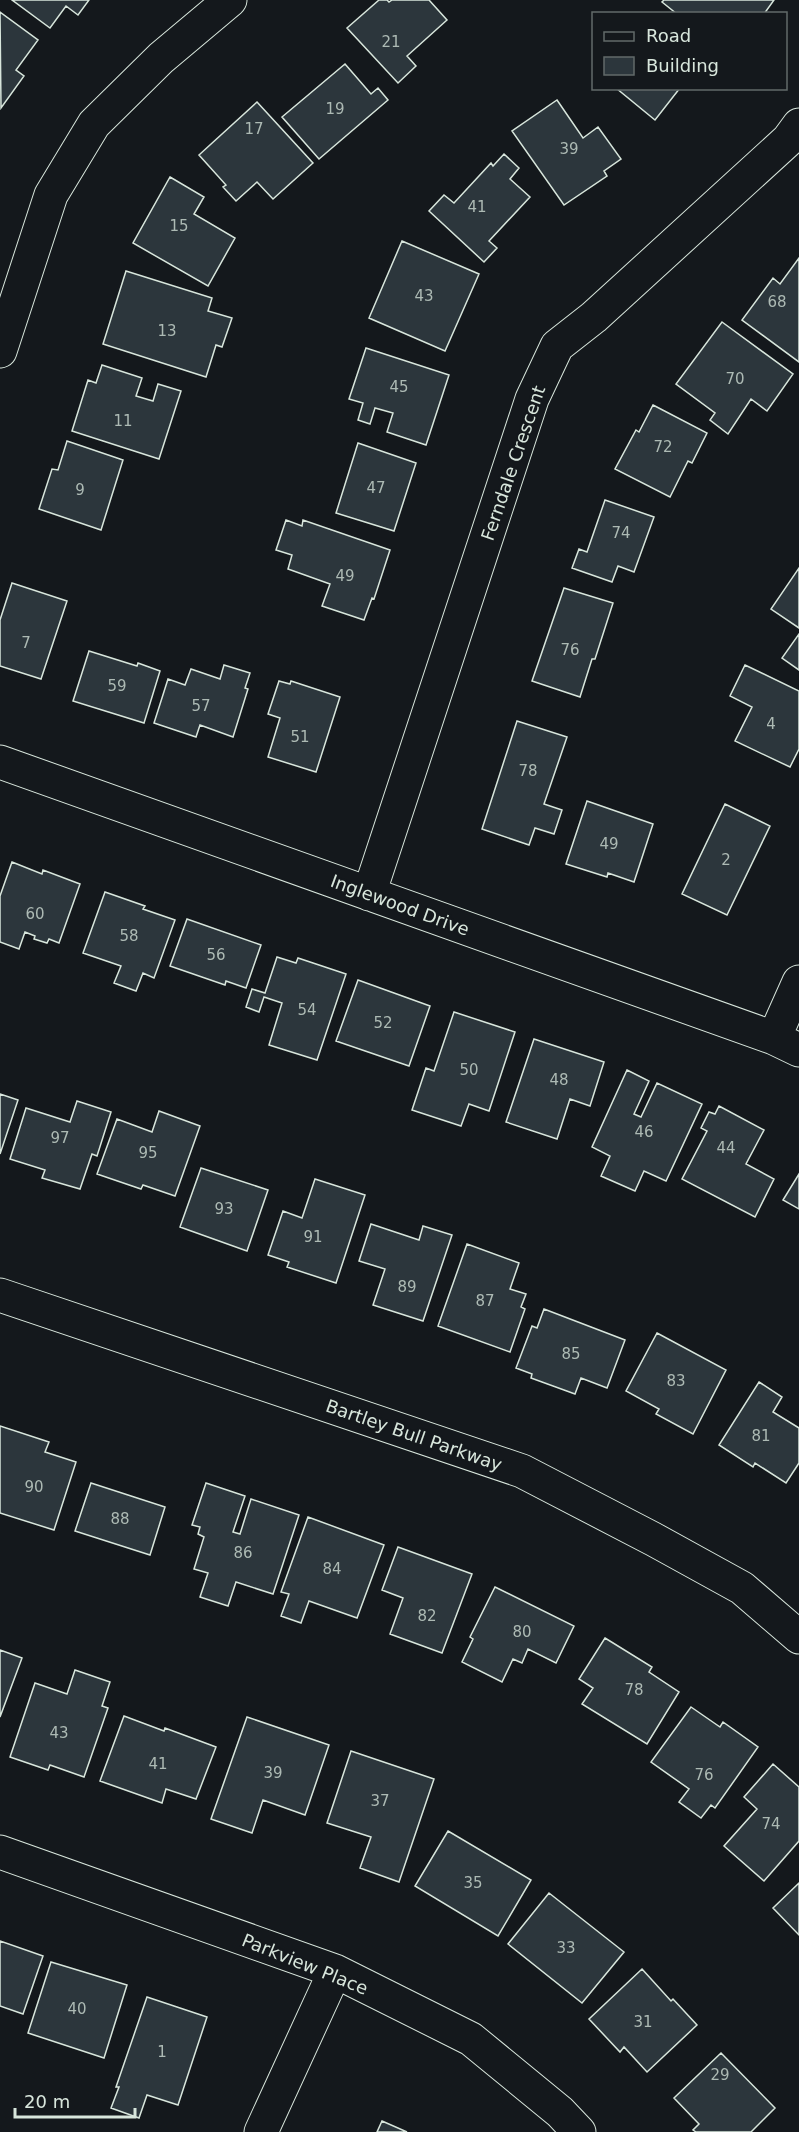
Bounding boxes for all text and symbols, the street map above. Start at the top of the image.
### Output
legend [592,12,787,90]
text: Road [646,25,691,46]
house number: 21 [381,33,401,51]
text: Building [646,55,719,76]
house number: 19 [325,100,345,118]
house number: 17 [244,120,264,138]
house number: 39 [559,140,579,158]
house number: 41 [467,198,487,216]
house number: 15 [169,217,189,235]
house number: 43 [414,287,434,305]
house number: 68 [767,293,787,311]
house number: 13 [157,322,177,340]
house number: 70 [725,370,745,388]
house number: 45 [389,378,409,396]
street label: Ferndale Crescent [477,383,549,543]
house number: 11 [113,412,133,430]
house number: 72 [653,438,673,456]
house number: 47 [366,479,386,497]
house number: 9 [75,481,85,499]
house number: 74 [611,524,631,542]
house number: 49 [335,567,355,585]
house number: 7 [21,634,31,652]
house number: 76 [560,641,580,659]
house number: 59 [107,677,127,695]
house number: 57 [191,697,211,715]
house number: 4 [766,715,776,733]
house number: 51 [290,728,310,746]
house number: 78 [518,762,538,780]
house number: 49 [599,835,619,853]
house number: 2 [721,851,731,869]
street label: Inglewood Drive [328,870,472,940]
house number: 60 [25,905,45,923]
house number: 58 [119,927,139,945]
house number: 56 [206,946,226,964]
house number: 54 [297,1001,317,1019]
house number: 52 [373,1014,393,1032]
house number: 50 [459,1061,479,1079]
house number: 48 [549,1071,569,1089]
house number: 46 [634,1123,654,1141]
house number: 97 [50,1129,70,1147]
house number: 44 [716,1139,736,1157]
house number: 95 [138,1144,158,1162]
house number: 93 [214,1200,234,1218]
house number: 91 [303,1228,323,1246]
house number: 89 [397,1278,417,1296]
house number: 87 [475,1292,495,1310]
house number: 85 [561,1345,581,1363]
house number: 83 [666,1372,686,1390]
street label: Bartley Bull Parkway [323,1395,505,1475]
house number: 81 [751,1427,771,1445]
house number: 90 [24,1478,44,1496]
house number: 88 [110,1510,130,1528]
house number: 86 [233,1544,253,1562]
house number: 84 [322,1560,342,1578]
house number: 82 [417,1607,437,1625]
house number: 80 [512,1623,532,1641]
house number: 78 [624,1681,644,1699]
house number: 43 [49,1724,69,1742]
house number: 41 [148,1755,168,1773]
house number: 39 [263,1764,283,1782]
house number: 76 [694,1766,714,1784]
house number: 37 [370,1792,390,1810]
house number: 74 [761,1815,781,1833]
house number: 35 [463,1874,483,1892]
street label: Parkview Place [239,1929,371,1999]
house number: 33 [556,1939,576,1957]
house number: 40 [67,2000,87,2018]
house number: 31 [633,2013,653,2031]
house number: 1 [157,2043,167,2061]
house number: 29 [710,2066,730,2084]
scale bar [15,2081,135,2119]
text: 20 m [24,2091,70,2112]

